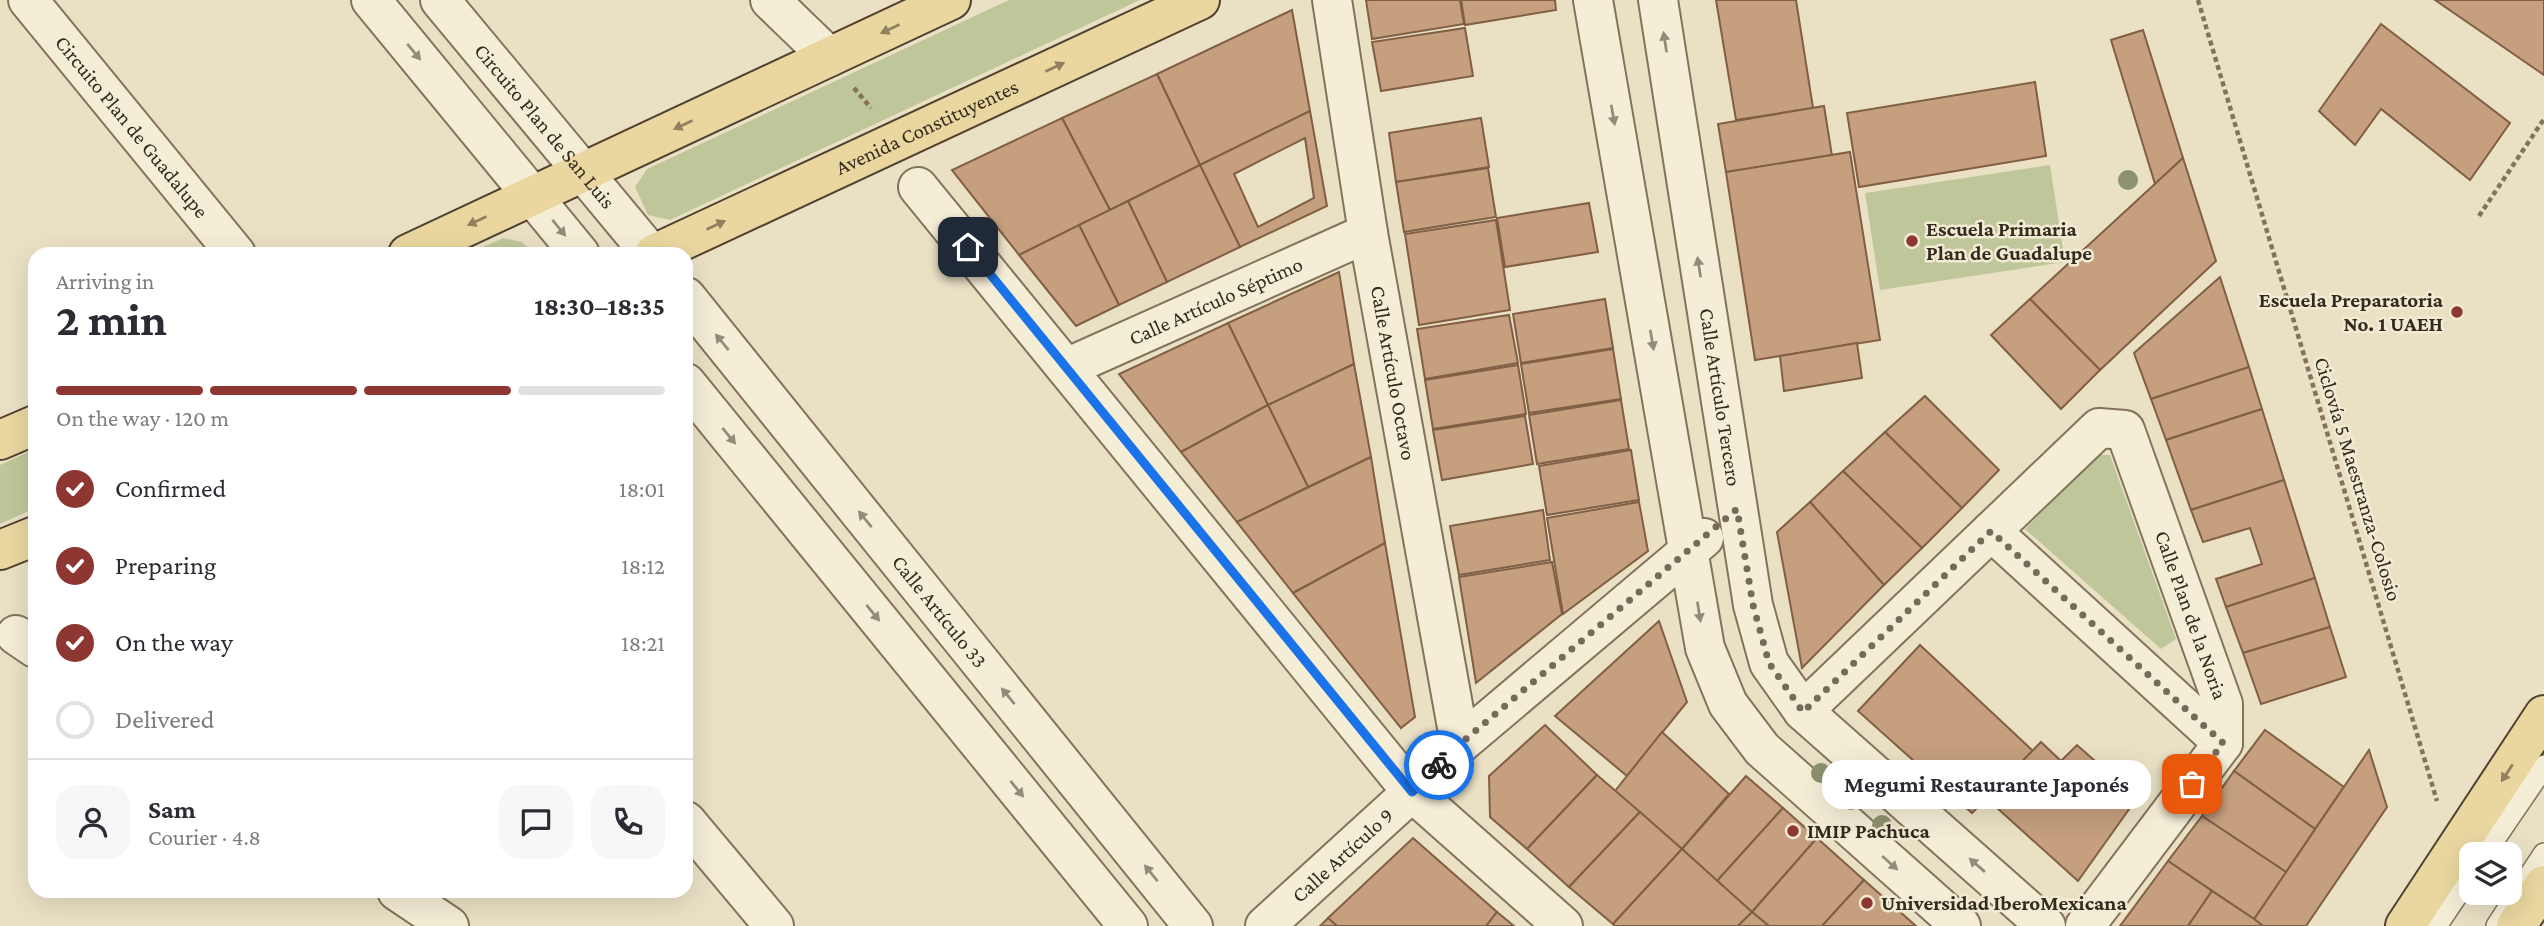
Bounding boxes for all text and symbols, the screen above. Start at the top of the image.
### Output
one-way arrow [880,23,900,35]
street label: Circuito Plan de Guadalupe [50,31,214,223]
one-way arrow [1659,31,1670,53]
street label: Circuito Plan de San Luis [470,39,620,213]
one-way arrow [406,44,421,61]
one-way arrow [1045,62,1065,73]
street label: Avenida Constituyentes [832,74,1022,180]
one-way arrow [1608,105,1619,127]
one-way arrow [673,120,694,131]
one-way arrow [467,215,487,227]
pin [938,217,998,277]
place label: Escuela Primaria Plan de Guadalupe [1926,217,2092,265]
one-way arrow [552,218,567,236]
one-way arrow [705,219,726,230]
icon: home [949,228,987,266]
marker: Escuela Primaria Plan de Guadalupe [1904,233,1920,249]
street label: Calle Artículo Séptimo [1125,252,1306,350]
one-way arrow [1694,256,1705,278]
text: Arriving in [56,268,154,294]
street label: Calle Artículo Octavo [1366,284,1421,462]
place label: Escuela Preparatoria No. 1 UAEH [2259,288,2444,336]
text: 18:30–18:35 [534,292,665,321]
text: 2 min [56,294,167,345]
marker: Escuela Preparatoria No. 1 UAEH [2449,304,2465,320]
street label: Calle Artículo Tercero [1695,306,1746,488]
one-way arrow [1647,329,1658,351]
one-way arrow [715,333,730,351]
street label: Ciclovía 5 Maestranza-Colosio [2309,354,2407,604]
text: On the way · 120 m [56,405,229,431]
one-way arrow [721,428,736,445]
icon: check [56,470,94,508]
text: Confirmed [115,474,226,503]
text: 18:01 [619,476,665,502]
one-way arrow [858,510,873,527]
street label: Calle Plan de la Noria [2150,527,2232,703]
icon: check [56,547,94,585]
street label: Calle Artículo 33 [887,550,992,673]
text: Preparing [115,551,216,580]
text: 18:12 [621,553,665,579]
one-way arrow [1694,601,1705,623]
one-way arrow [865,604,880,621]
icon: check [56,624,94,662]
text: On the way [115,628,233,657]
text: 18:21 [621,630,665,656]
one-way arrow [1001,687,1016,704]
text: Delivered [115,705,214,734]
courier [1404,730,1474,800]
icon: bike [1420,746,1458,784]
pin [2162,754,2222,814]
callout: Megumi Restaurante Japonés [1821,760,2150,808]
one-way arrow [2500,763,2513,782]
icon: bag [2173,765,2211,803]
text: Megumi Restaurante Japonés [1844,771,2129,797]
one-way arrow [1009,779,1024,797]
button: person [56,785,130,859]
button: chat [499,785,573,859]
button: phone [591,785,665,859]
text: Sam [148,795,196,824]
street label: Calle Artículo 9 [1287,803,1398,907]
place label: IMIP Pachuca [1807,819,1930,843]
marker: IMIP Pachuca [1785,823,1801,839]
text: Courier · 4.8 [148,824,261,850]
map controls [2459,842,2522,905]
button: layers [2459,842,2522,905]
one-way arrow [1882,855,1899,871]
one-way arrow [1969,857,1986,873]
one-way arrow [1143,864,1158,882]
place label: Universidad IberoMexicana [1881,891,2127,915]
marker: Universidad IberoMexicana [1859,895,1875,911]

